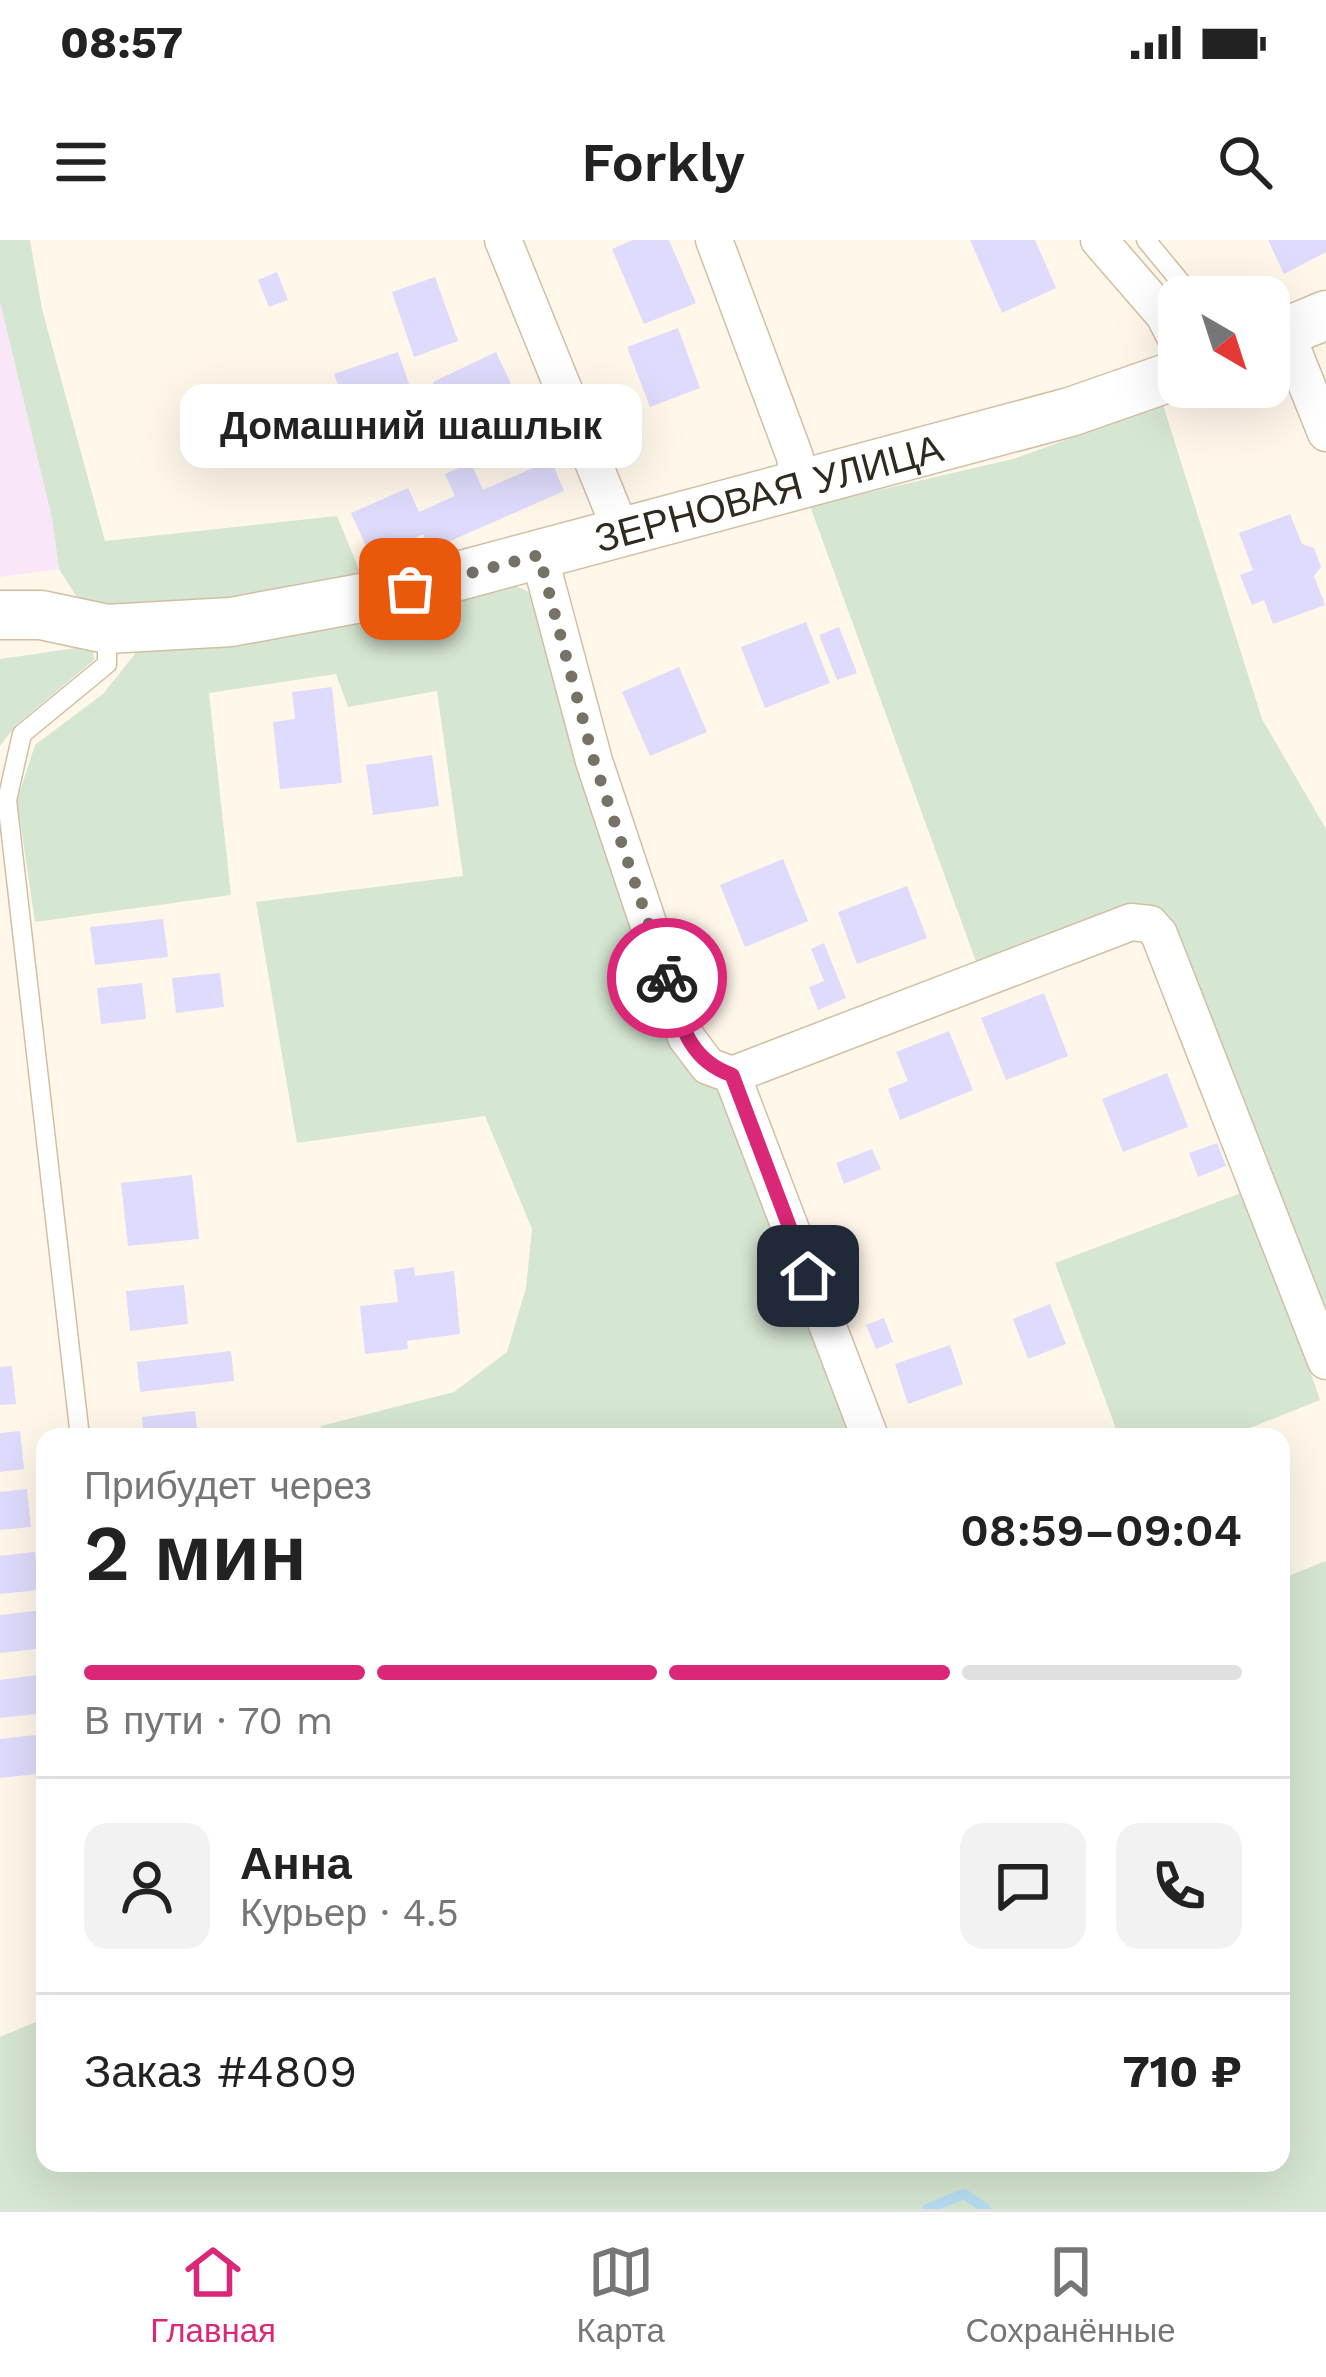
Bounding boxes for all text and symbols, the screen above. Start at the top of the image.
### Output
text: 08:57 [60,16,183,69]
icon: menu [48,129,114,195]
icon: search [1212,129,1278,195]
text: Forkly [581,131,745,194]
north arrow [1158,276,1290,408]
map controls [1158,276,1290,408]
callout: Домашний шашлык [179,385,641,469]
text: Домашний шашлык [220,403,602,448]
street label: ЗЕРНОВАЯ УЛИЦА [590,425,948,561]
pin [359,538,461,640]
icon: bag [377,556,443,622]
courier [607,918,727,1038]
icon: bike [634,945,700,1011]
pin [757,1225,859,1327]
icon: home [775,1243,841,1309]
text: Прибудет через [84,1463,372,1508]
text: 08:59–09:04 [960,1504,1242,1557]
text: 2 мин [84,1507,307,1599]
text: В пути · 70 m [84,1698,333,1743]
button: person [84,1823,210,1949]
button: chat [960,1823,1086,1949]
button: phone [1116,1823,1242,1949]
text: Анна [240,1837,352,1890]
text: Курьер · 4.5 [240,1890,459,1935]
text: Заказ #4809 [84,2045,357,2098]
text: 710 ₽ [1122,2045,1242,2098]
tab: Главная [150,2239,276,2350]
tab: Карта [577,2239,665,2350]
tab: Сохранённые [966,2239,1176,2350]

